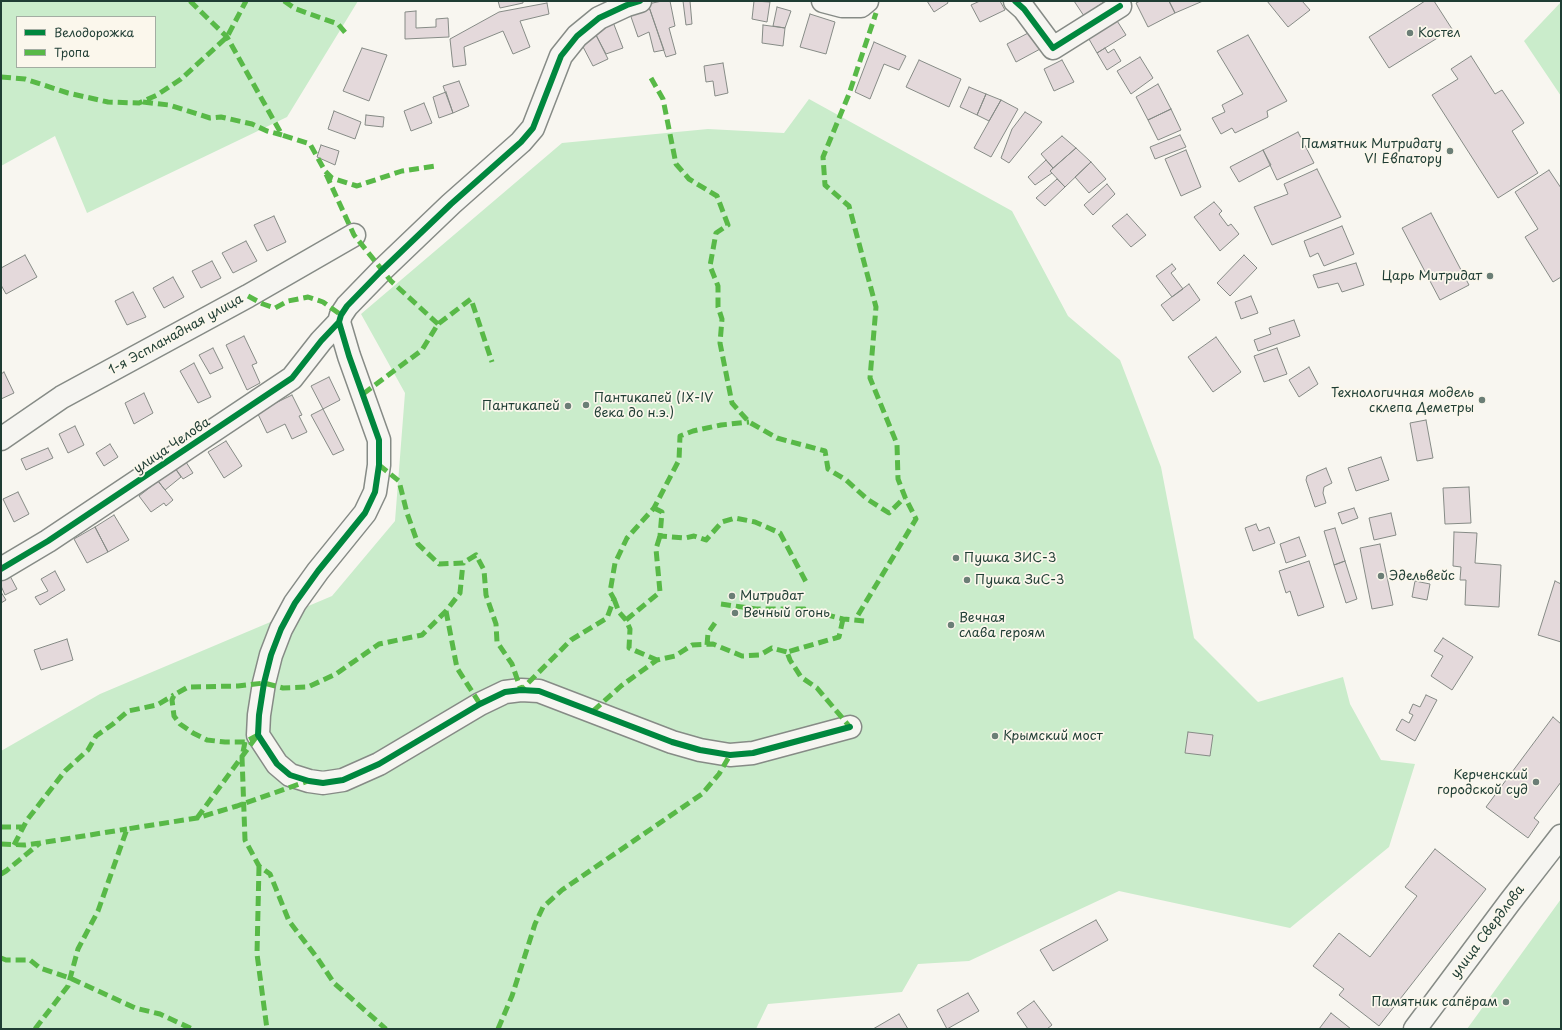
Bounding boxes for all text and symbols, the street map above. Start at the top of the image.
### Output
legend [16,16,156,68]
text: Велодорожка [54,23,134,41]
place label: Костел [1418,25,1460,41]
marker: Костел [1405,28,1415,38]
text: Тропа [54,43,90,61]
place label: Памятник Митридату VI Евпатору [1301,136,1442,167]
marker: Памятник Митридату VI Евпатору [1445,146,1455,156]
place label: Царь Митридат [1382,268,1482,284]
marker: Царь Митридат [1485,271,1495,281]
street label: 1-я Эспланадная улица [106,291,246,379]
place label: Технологичная модель склепа Деметры [1331,385,1474,416]
place label: Пантикапей (IX-IV века до н.э.) [594,390,713,421]
marker: Технологичная модель склепа Деметры [1477,395,1487,405]
place label: Пантикапей [482,398,560,414]
marker: Пантикапей (IX-IV века до н.э.) [581,400,591,410]
marker: Пантикапей [563,401,573,411]
street label: улица Челова [131,415,213,477]
place label: Пушка ЗИС-3 [964,550,1056,566]
marker: Пушка ЗИС-3 [951,553,961,563]
place label: Эдельвейс [1389,568,1455,584]
marker: Эдельвейс [1376,571,1386,581]
place label: Пушка ЗиС-3 [975,572,1064,588]
marker: Пушка ЗиС-3 [962,575,972,585]
place label: Митридат [740,588,803,604]
marker: Митридат [727,591,737,601]
place label: Вечный огонь [743,605,830,621]
marker: Вечный огонь [730,608,740,618]
place label: Вечная слава героям [959,610,1045,641]
marker: Вечная слава героям [946,620,956,630]
place label: Крымский мост [1003,728,1103,744]
marker: Крымский мост [990,731,1000,741]
place label: Керченский городской суд [1437,767,1528,798]
marker: Керченский городской суд [1531,777,1541,787]
street label: улица Свердлова [1448,882,1528,982]
place label: Памятник сапёрам [1372,994,1498,1010]
marker: Памятник сапёрам [1501,997,1511,1007]

